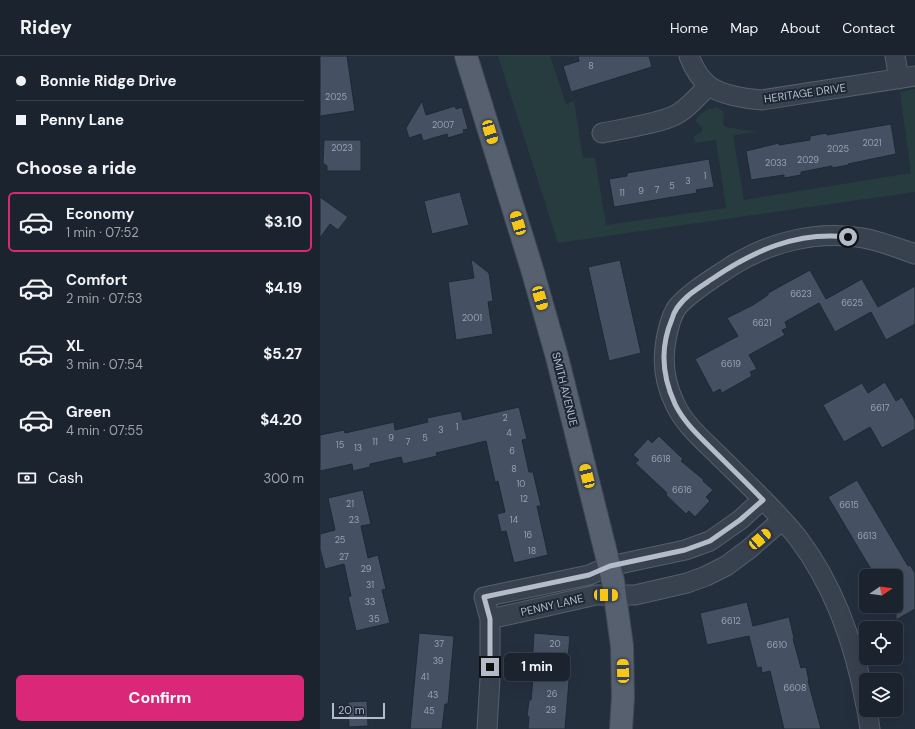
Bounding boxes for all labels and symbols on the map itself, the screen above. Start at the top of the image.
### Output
house number: 8 [588,60,594,72]
street label: HERITAGE DRIVE [763,80,847,106]
house number: 2025 [325,91,347,103]
house number: 2007 [432,119,454,131]
car [481,119,499,145]
house number: 2021 [862,137,882,149]
house number: 2023 [331,142,353,154]
house number: 2025 [827,143,849,155]
house number: 2029 [797,154,819,166]
house number: 2033 [765,157,787,169]
house number: 1 [704,170,707,182]
house number: 3 [685,175,691,187]
house number: 5 [669,180,675,192]
house number: 7 [655,184,660,196]
house number: 9 [638,185,644,197]
house number: 11 [619,187,625,199]
car [509,210,527,236]
route start [839,228,857,246]
car [531,285,549,311]
house number: 6623 [790,288,812,300]
house number: 6625 [841,297,863,309]
house number: 2001 [462,312,482,324]
house number: 6621 [752,317,772,329]
street label: SMITH AVENUE [549,351,581,427]
house number: 6619 [721,358,741,370]
house number: 6617 [871,402,890,414]
house number: 2 [502,412,508,424]
house number: 1 [456,421,459,433]
house number: 3 [438,424,444,436]
house number: 4 [506,427,512,439]
house number: 9 [388,432,394,444]
house number: 5 [422,432,428,444]
house number: 11 [372,436,378,448]
house number: 7 [406,436,411,448]
house number: 15 [336,439,344,451]
house number: 13 [354,442,362,454]
house number: 6 [509,445,515,457]
house number: 6618 [651,453,671,465]
house number: 8 [511,463,517,475]
car [578,463,596,489]
house number: 10 [517,478,525,490]
house number: 6616 [672,484,692,496]
house number: 12 [520,493,528,505]
house number: 21 [346,498,354,510]
house number: 6615 [839,499,859,511]
house number: 23 [349,514,359,526]
house number: 14 [510,514,519,526]
car [747,527,773,551]
house number: 16 [524,529,533,541]
house number: 6613 [857,530,877,542]
house number: 25 [335,534,345,546]
house number: 18 [528,545,536,557]
house number: 27 [339,551,349,563]
house number: 29 [361,563,372,575]
north arrow [859,569,903,613]
house number: 31 [366,579,374,591]
car [594,589,618,601]
street label: PENNY LANE [519,591,585,619]
house number: 33 [365,596,375,608]
house number: 35 [369,613,379,625]
house number: 6612 [721,615,741,627]
house number: 37 [434,638,444,650]
house number: 20 [549,638,561,650]
house number: 6610 [767,639,787,651]
callout: 1 min [504,653,570,681]
house number: 39 [433,655,444,667]
route end [481,658,499,676]
car [617,659,629,683]
house number: 41 [421,671,429,683]
house number: 6608 [784,682,806,694]
house number: 26 [547,688,558,700]
house number: 43 [428,689,438,701]
scale bar [332,701,385,720]
house number: 28 [546,704,556,716]
house number: 45 [424,705,434,717]

